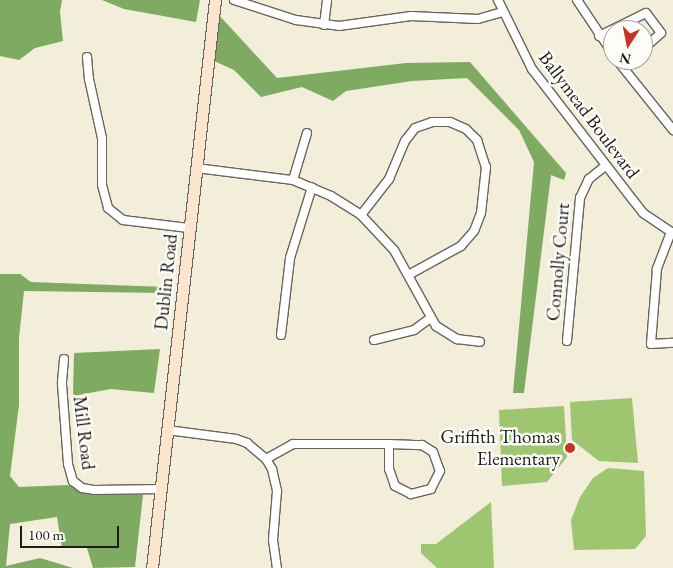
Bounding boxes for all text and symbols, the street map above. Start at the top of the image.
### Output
north arrow [603,20,653,70]
street label: Ballymead Boulevard [534,47,644,183]
text: N [618,49,633,69]
street label: Connolly Court [541,202,575,322]
street label: Dublin Road [150,233,182,331]
street label: Mill Road [68,395,100,471]
place label: Griffith Thomas Elementary [440,426,560,470]
marker: Griffith Thomas Elementary [564,442,576,454]
scale bar [22,516,121,548]
text: 100 m [28,525,64,544]

